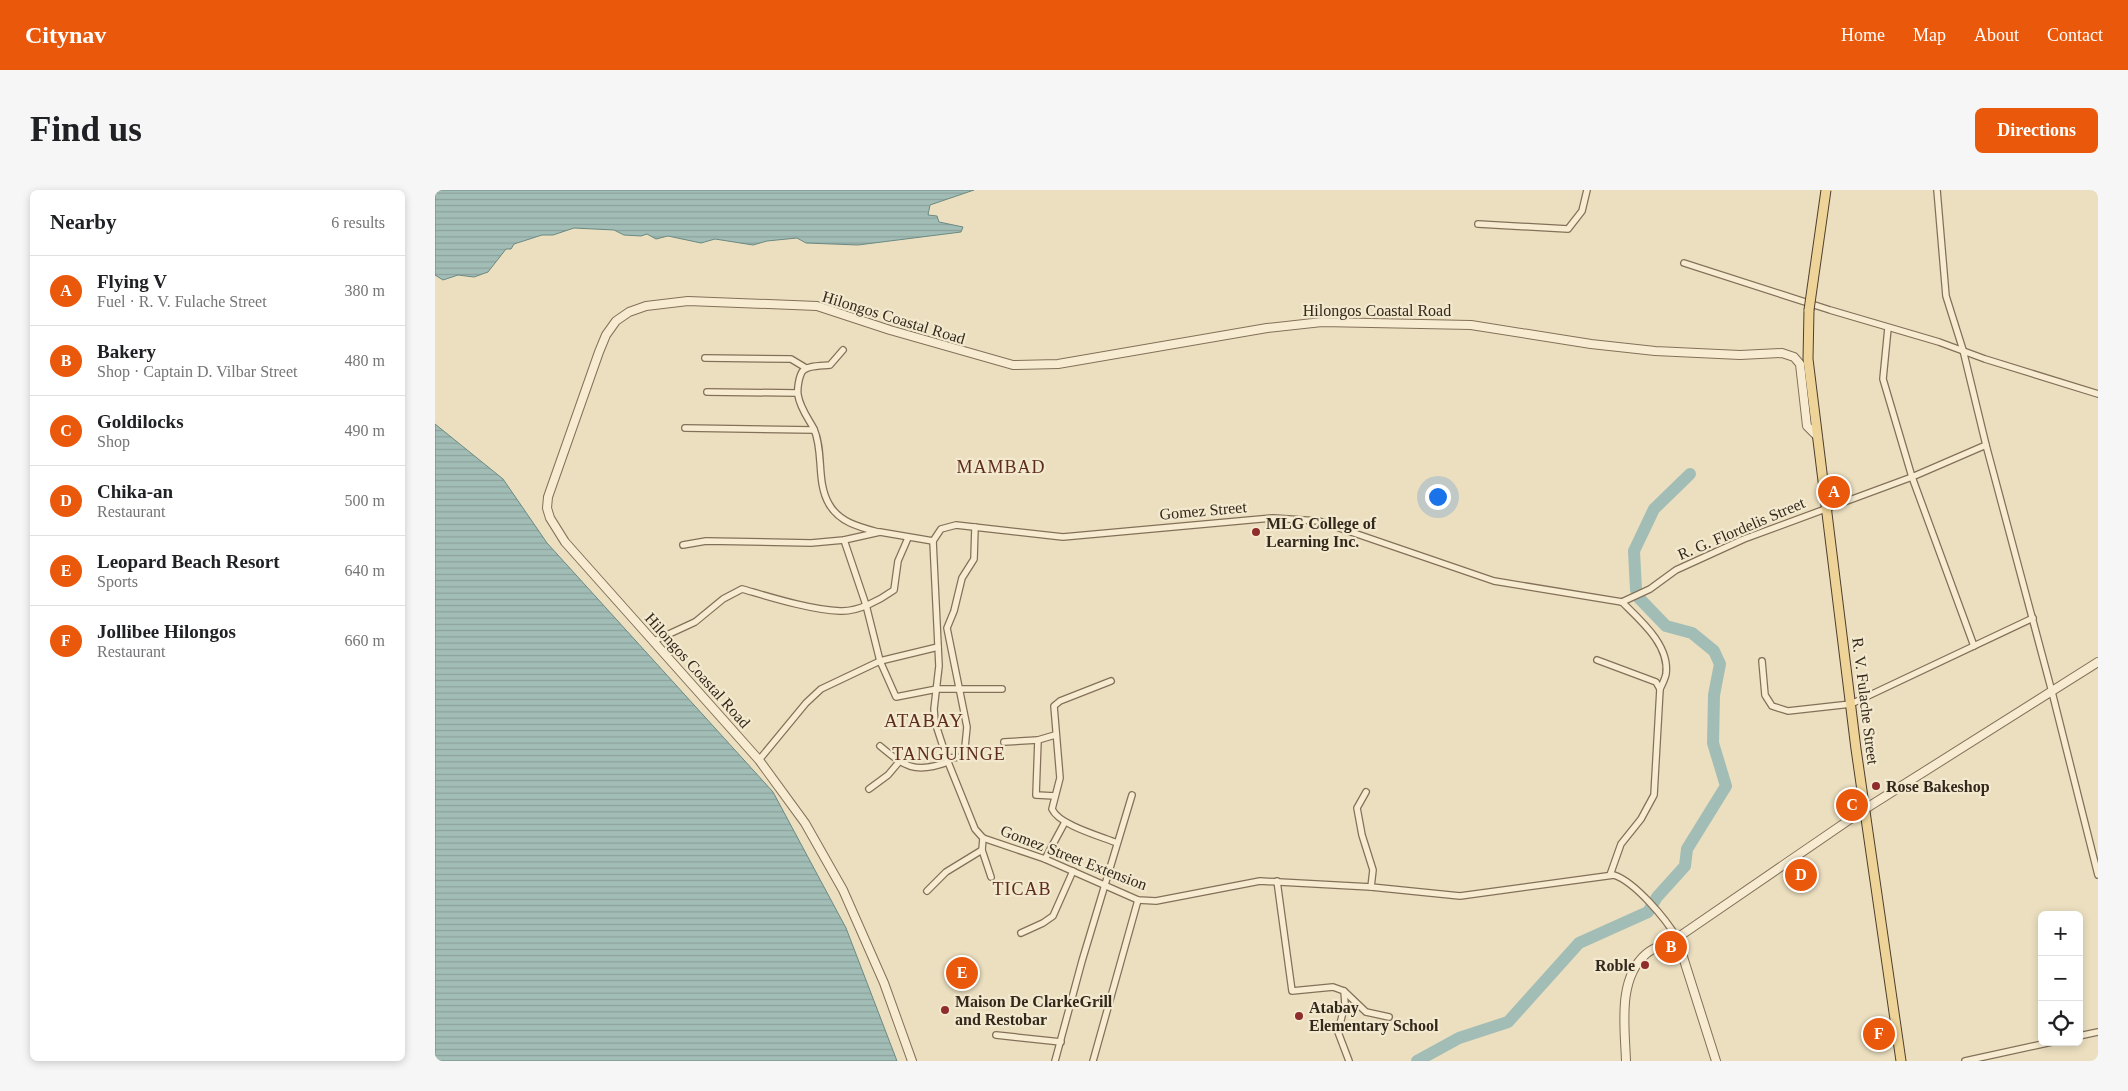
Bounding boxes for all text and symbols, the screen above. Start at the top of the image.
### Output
text: Citynav [25,22,106,48]
text: Home [1841,25,1885,45]
text: Map [1913,25,1946,45]
text: About [1974,25,2019,45]
text: Contact [2047,25,2103,45]
button: Directions [1975,108,2098,153]
text: Find us [30,110,142,149]
text: Nearby [50,210,117,234]
text: 6 results [331,214,385,231]
text: Flying V [97,271,167,292]
text: A [60,282,72,299]
text: 380 m [345,282,385,299]
street label: Hilongos Coastal Road [820,288,967,348]
text: Fuel · R. V. Fulache Street [97,293,267,310]
street label: Hilongos Coastal Road [1303,302,1451,320]
text: Bakery [97,341,156,362]
text: B [61,352,71,369]
text: 480 m [345,352,385,369]
text: Shop · Captain D. Vilbar Street [97,363,298,380]
text: Goldilocks [97,411,184,432]
text: C [60,422,72,439]
text: 490 m [345,422,385,439]
text: Shop [97,433,130,450]
district label: MAMBAD [956,457,1046,477]
pin: A [1818,473,1850,511]
text: Chika-an [97,481,173,502]
your location [1425,484,1451,510]
text: D [60,492,72,509]
text: 500 m [345,492,385,509]
street label: R. G. Flordelis Street [1675,494,1808,563]
street label: Gomez Street [1159,498,1248,523]
text: Restaurant [97,503,165,520]
place label: MLG College of Learning Inc. [1266,515,1377,551]
marker: MLG College of Learning Inc. [1250,526,1262,538]
text: Leopard Beach Resort [97,551,280,572]
text: E [61,562,71,579]
text: 640 m [345,562,385,579]
text: Sports [97,573,138,590]
street label: Hilongos Coastal Road [641,609,754,732]
text: Jollibee Hilongos [97,621,236,642]
text: F [61,632,71,649]
text: 660 m [345,632,385,649]
street label: R. V. Fulache Street [1849,637,1882,766]
text: Restaurant [97,643,165,660]
district label: ATABAY [884,710,964,731]
district label: TANGUINGE [892,744,1006,764]
place label: Rose Bakeshop [1886,778,1990,796]
marker: Rose Bakeshop [1870,780,1882,792]
pin: C [1836,786,1868,824]
street label: Gomez Street Extension [998,822,1149,893]
pin: D [1785,856,1817,894]
district label: TICAB [993,879,1052,899]
map controls [2038,911,2083,1046]
button: + [2038,911,2083,956]
pin: B [1655,928,1687,966]
pin: E [946,954,978,992]
button: − [2038,956,2083,1001]
place label: Roble [1595,957,1635,974]
marker: Roble [1639,959,1651,971]
place label: Maison De ClarkeGrill and Restobar [955,993,1113,1028]
place label: Atabay Elementary School [1309,999,1439,1035]
button: locate [2038,1001,2083,1046]
marker: Maison De ClarkeGrill and Restobar [939,1004,951,1016]
marker: Atabay Elementary School [1293,1010,1305,1022]
pin: F [1863,1015,1895,1053]

